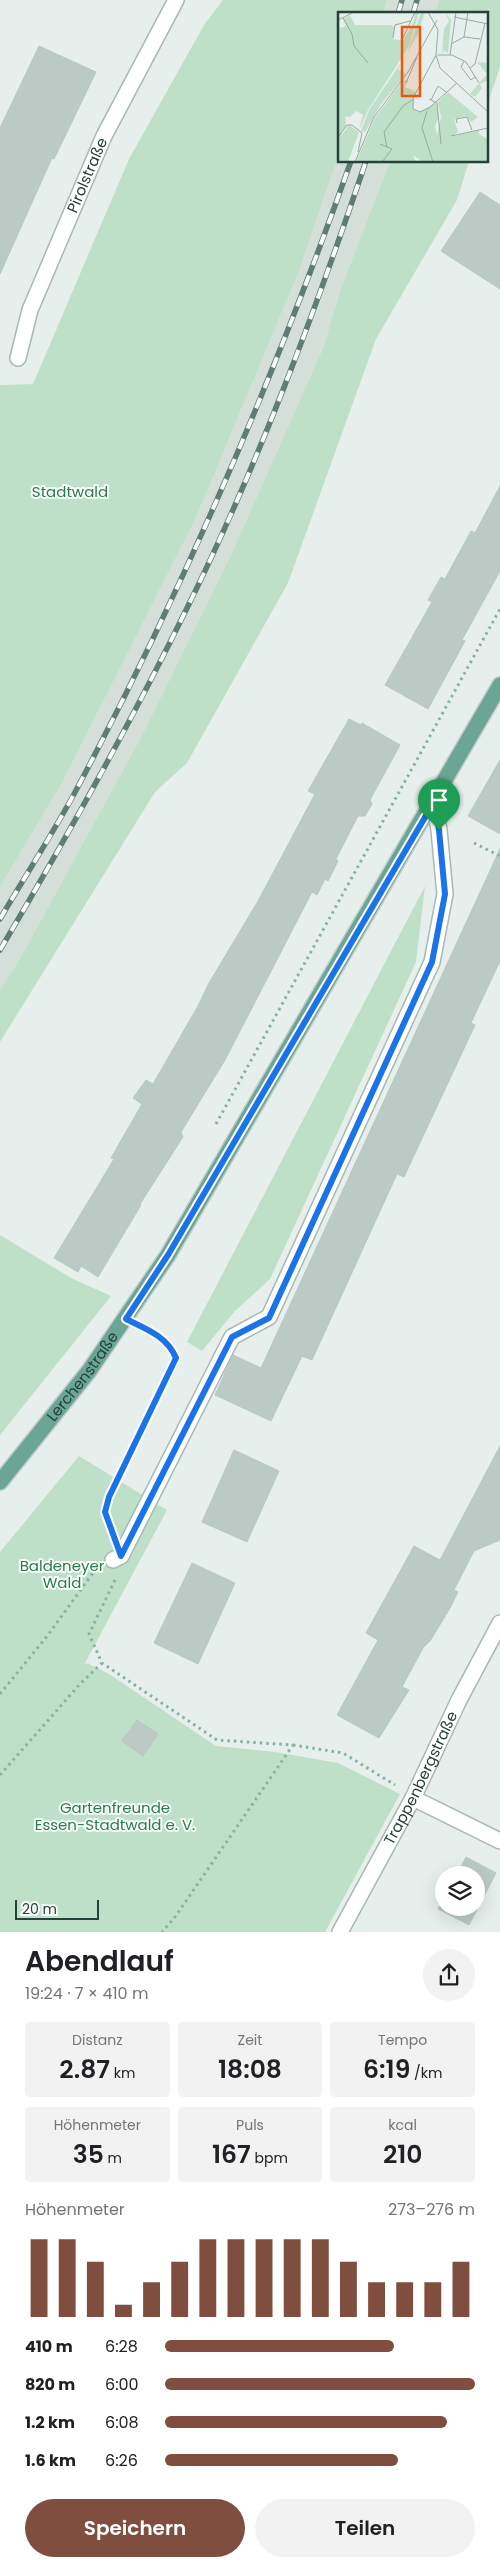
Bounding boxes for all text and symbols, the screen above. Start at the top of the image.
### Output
inset map [338,12,488,162]
street label: Pirolstraße [62,134,112,216]
park label: Stadtwald [32,481,108,502]
pin [418,779,460,830]
icon: arrive [425,786,453,814]
street label: Lerchenstraße [42,1327,123,1426]
park label: Baldeneyer Wald [20,1555,105,1593]
street label: Trappenbergstraße [378,1707,462,1848]
park label: Gartenfreunde Essen-Stadtwald e. V. [35,1797,195,1835]
map controls [435,1866,485,1916]
button: layers [435,1866,485,1916]
scale bar [15,1897,99,1920]
text: 20 m [22,1899,57,1919]
text: Abendlauf [25,1942,174,1981]
button: share [423,1949,475,2001]
text: 19:24 · 7 × 410 m [25,1982,148,2005]
text: Distanz [72,2030,123,2050]
text: Zeit [238,2030,262,2050]
text: Tempo [378,2030,427,2050]
text: 2.87 [59,2052,110,2087]
text: 18:08 [218,2052,282,2087]
text: 6:19 [363,2052,410,2087]
text: km [110,2063,135,2083]
text: /km [410,2063,442,2083]
text: Höhenmeter [54,2115,141,2135]
text: Puls [236,2115,264,2135]
text: kcal [388,2115,417,2135]
text: 35 [73,2137,104,2172]
text: 167 [212,2137,251,2172]
text: 210 [383,2137,422,2172]
text: m [104,2148,122,2168]
text: bpm [251,2148,288,2168]
text: Höhenmeter [25,2198,125,2221]
text: 273–276 m [388,2198,475,2221]
text: 410 m [25,2335,73,2358]
text: 6:28 [105,2335,138,2358]
text: 820 m [25,2373,75,2396]
text: 6:00 [105,2373,139,2396]
text: 1.2 km [25,2411,75,2434]
text: 6:08 [105,2411,139,2434]
text: 1.6 km [25,2449,76,2472]
text: 6:26 [105,2449,138,2472]
button: Speichern [25,2499,245,2557]
button: Teilen [255,2499,475,2557]

